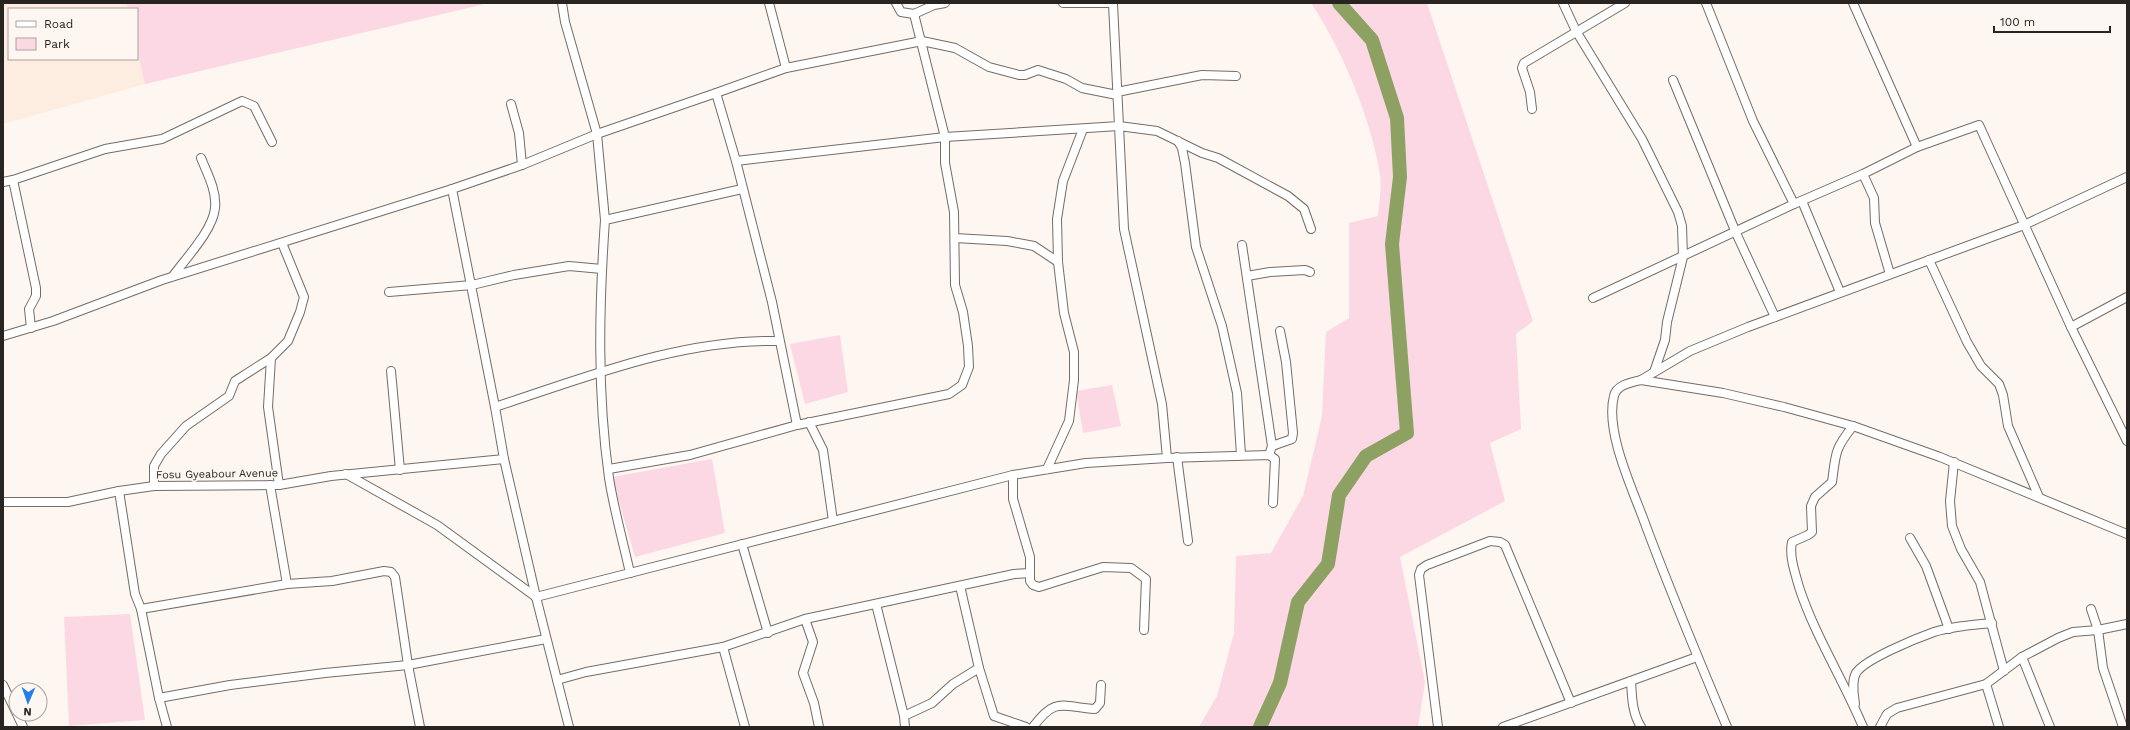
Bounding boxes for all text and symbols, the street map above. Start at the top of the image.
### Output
legend [8,8,138,60]
scale bar [1994,8,2110,34]
text: 100 m [2000,15,2035,29]
text: Road [44,17,73,31]
text: Park [44,37,70,51]
street label: Fosu Gyeabour Avenue [156,466,278,482]
north arrow [8,682,48,722]
text: N [23,705,32,718]

